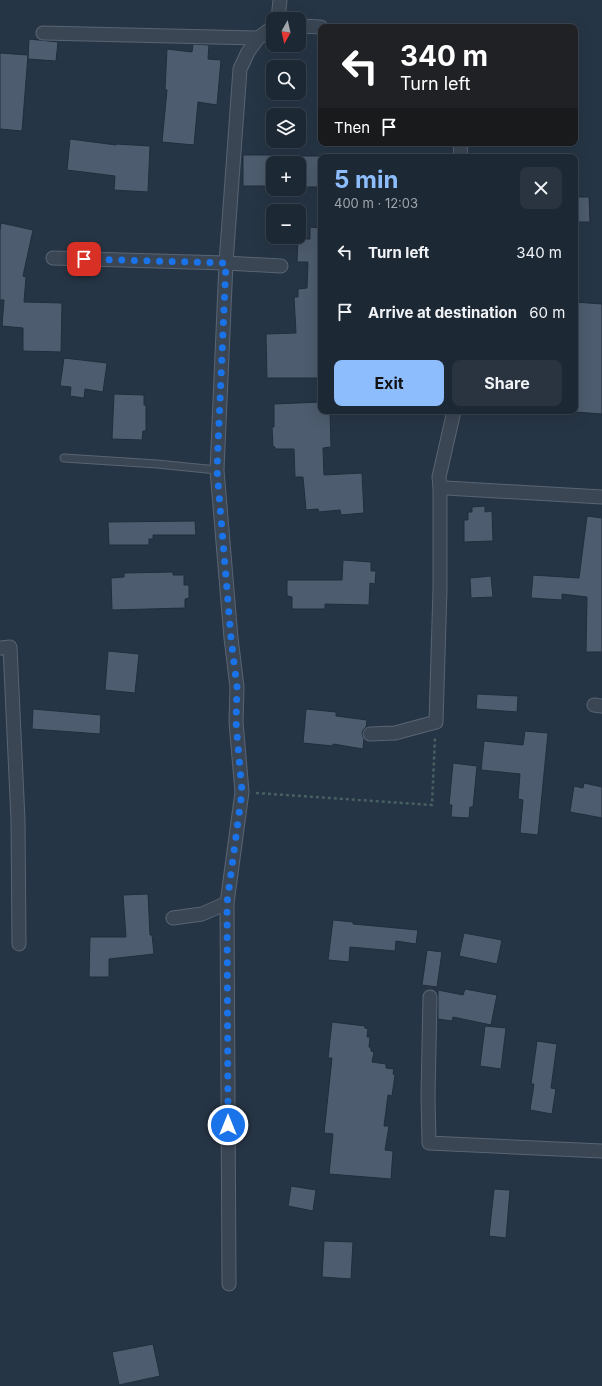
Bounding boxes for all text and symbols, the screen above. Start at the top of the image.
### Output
north arrow [266,12,306,52]
map controls [266,12,306,244]
text: 340 m [400,39,488,73]
icon: left [334,40,386,92]
button: search [266,60,306,100]
text: Turn left [400,73,470,94]
button: layers [266,108,306,148]
icon: arrive [378,116,400,138]
text: Then [334,118,370,137]
button: + [266,156,306,196]
text: 5 min [334,165,398,194]
button: close [520,167,562,209]
text: 400 m · 12:03 [334,195,418,211]
button: − [266,204,306,244]
icon: left [334,241,356,263]
pin [67,242,101,276]
text: Turn left [368,243,429,262]
text: 340 m [516,243,562,262]
icon: arrive [73,248,95,270]
icon: arrive [334,301,356,323]
text: Arrive at destination [368,303,517,322]
text: 60 m [529,303,565,322]
button: Exit [334,360,444,406]
button: Share [452,360,562,406]
position arrow [207,1104,249,1146]

